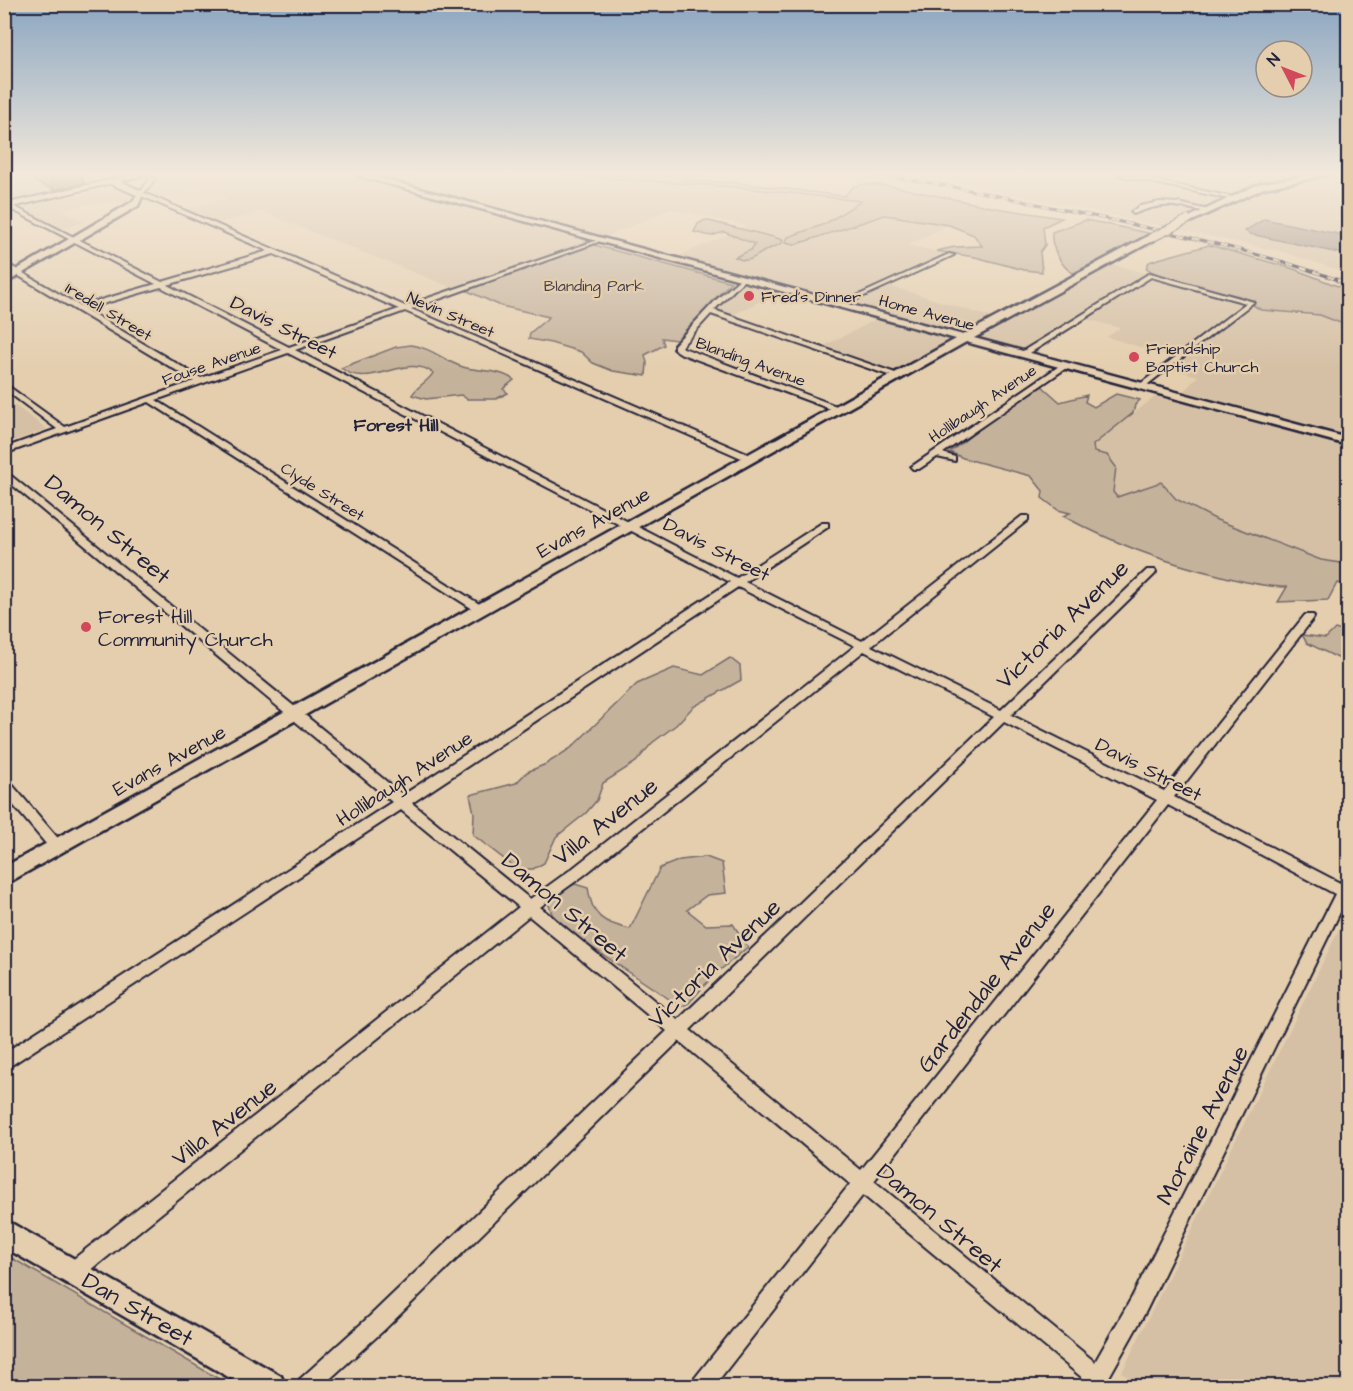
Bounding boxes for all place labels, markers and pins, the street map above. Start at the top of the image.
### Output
place label: Fred's Dinner [761,286,861,308]
marker: Fred's Dinner [742,289,756,303]
place label: Friendship Baptist Church [1146,338,1259,378]
marker: Friendship Baptist Church [1127,350,1141,364]
place label: Forest Hill Community Church [98,603,273,655]
marker: Forest Hill Community Church [79,620,93,634]

